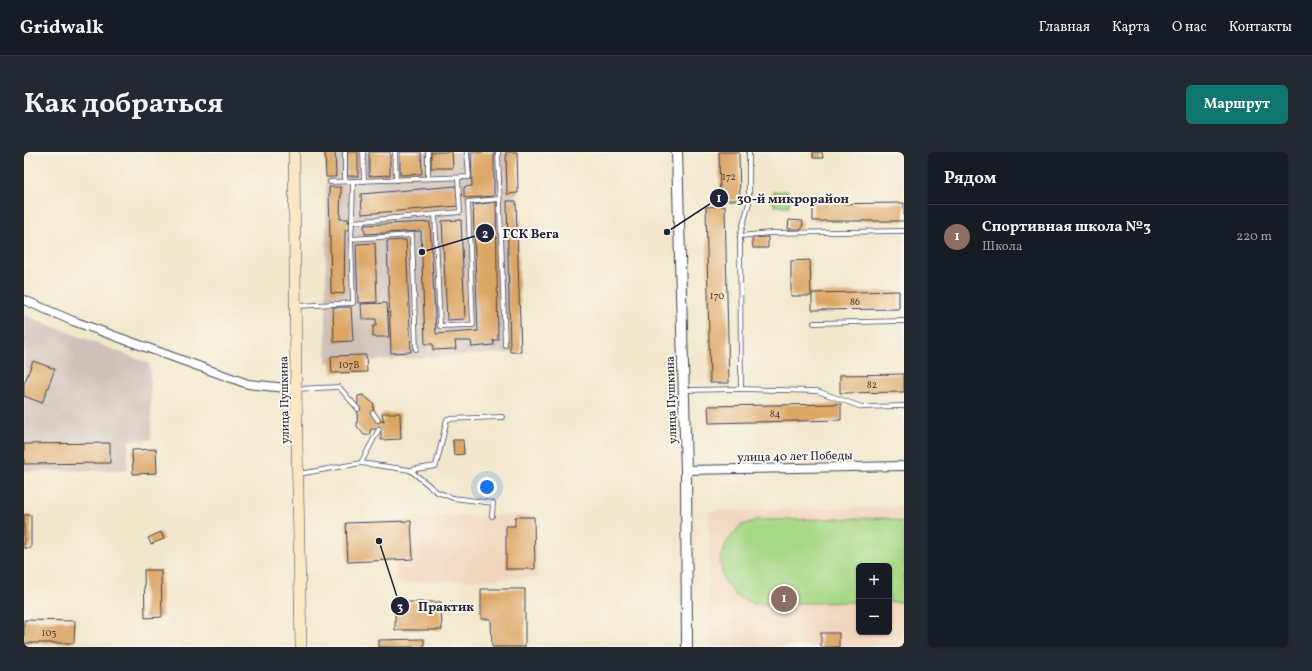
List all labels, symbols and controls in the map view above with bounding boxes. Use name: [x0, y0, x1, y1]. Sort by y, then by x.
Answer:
text: Gridwalk: [20, 15, 104, 41]
text: Главная: [1039, 18, 1090, 37]
text: Карта: [1112, 18, 1150, 37]
text: О нас: [1172, 18, 1207, 37]
text: Контакты: [1229, 18, 1292, 37]
text: Как добраться: [24, 85, 223, 124]
button: Маршрут: [1186, 85, 1288, 124]
text: Рядом: [944, 167, 997, 190]
house number: 172: [722, 170, 736, 184]
callout: 30-й микрорайон: [709, 186, 857, 211]
text: 1: [717, 191, 722, 207]
text: 30-й микрорайон: [737, 191, 850, 209]
text: Спортивная школа №3: [982, 217, 1151, 238]
callout: ГСК Вега: [475, 221, 567, 246]
text: ГСК Вега: [503, 226, 559, 244]
text: 2: [482, 227, 488, 243]
text: 1: [954, 228, 960, 246]
text: 220 m: [1236, 228, 1272, 246]
text: Школа: [982, 238, 1022, 256]
house number: 170: [710, 289, 724, 303]
house number: 86: [850, 295, 860, 309]
street label: улица Пушкина: [276, 356, 294, 444]
street label: улица Пушкина: [662, 356, 682, 444]
house number: 107В: [339, 358, 359, 372]
house number: 82: [867, 378, 877, 392]
house number: 84: [770, 407, 780, 421]
street label: улица 40 лет Победы: [737, 448, 853, 466]
your location: [477, 477, 497, 497]
map controls: [856, 563, 892, 635]
button: +: [856, 563, 892, 599]
pin: 1: [771, 584, 797, 614]
callout: Практик: [390, 594, 482, 619]
text: Практик: [418, 599, 474, 617]
button: −: [856, 599, 892, 635]
text: 3: [397, 600, 403, 616]
house number: 103: [42, 626, 56, 640]

